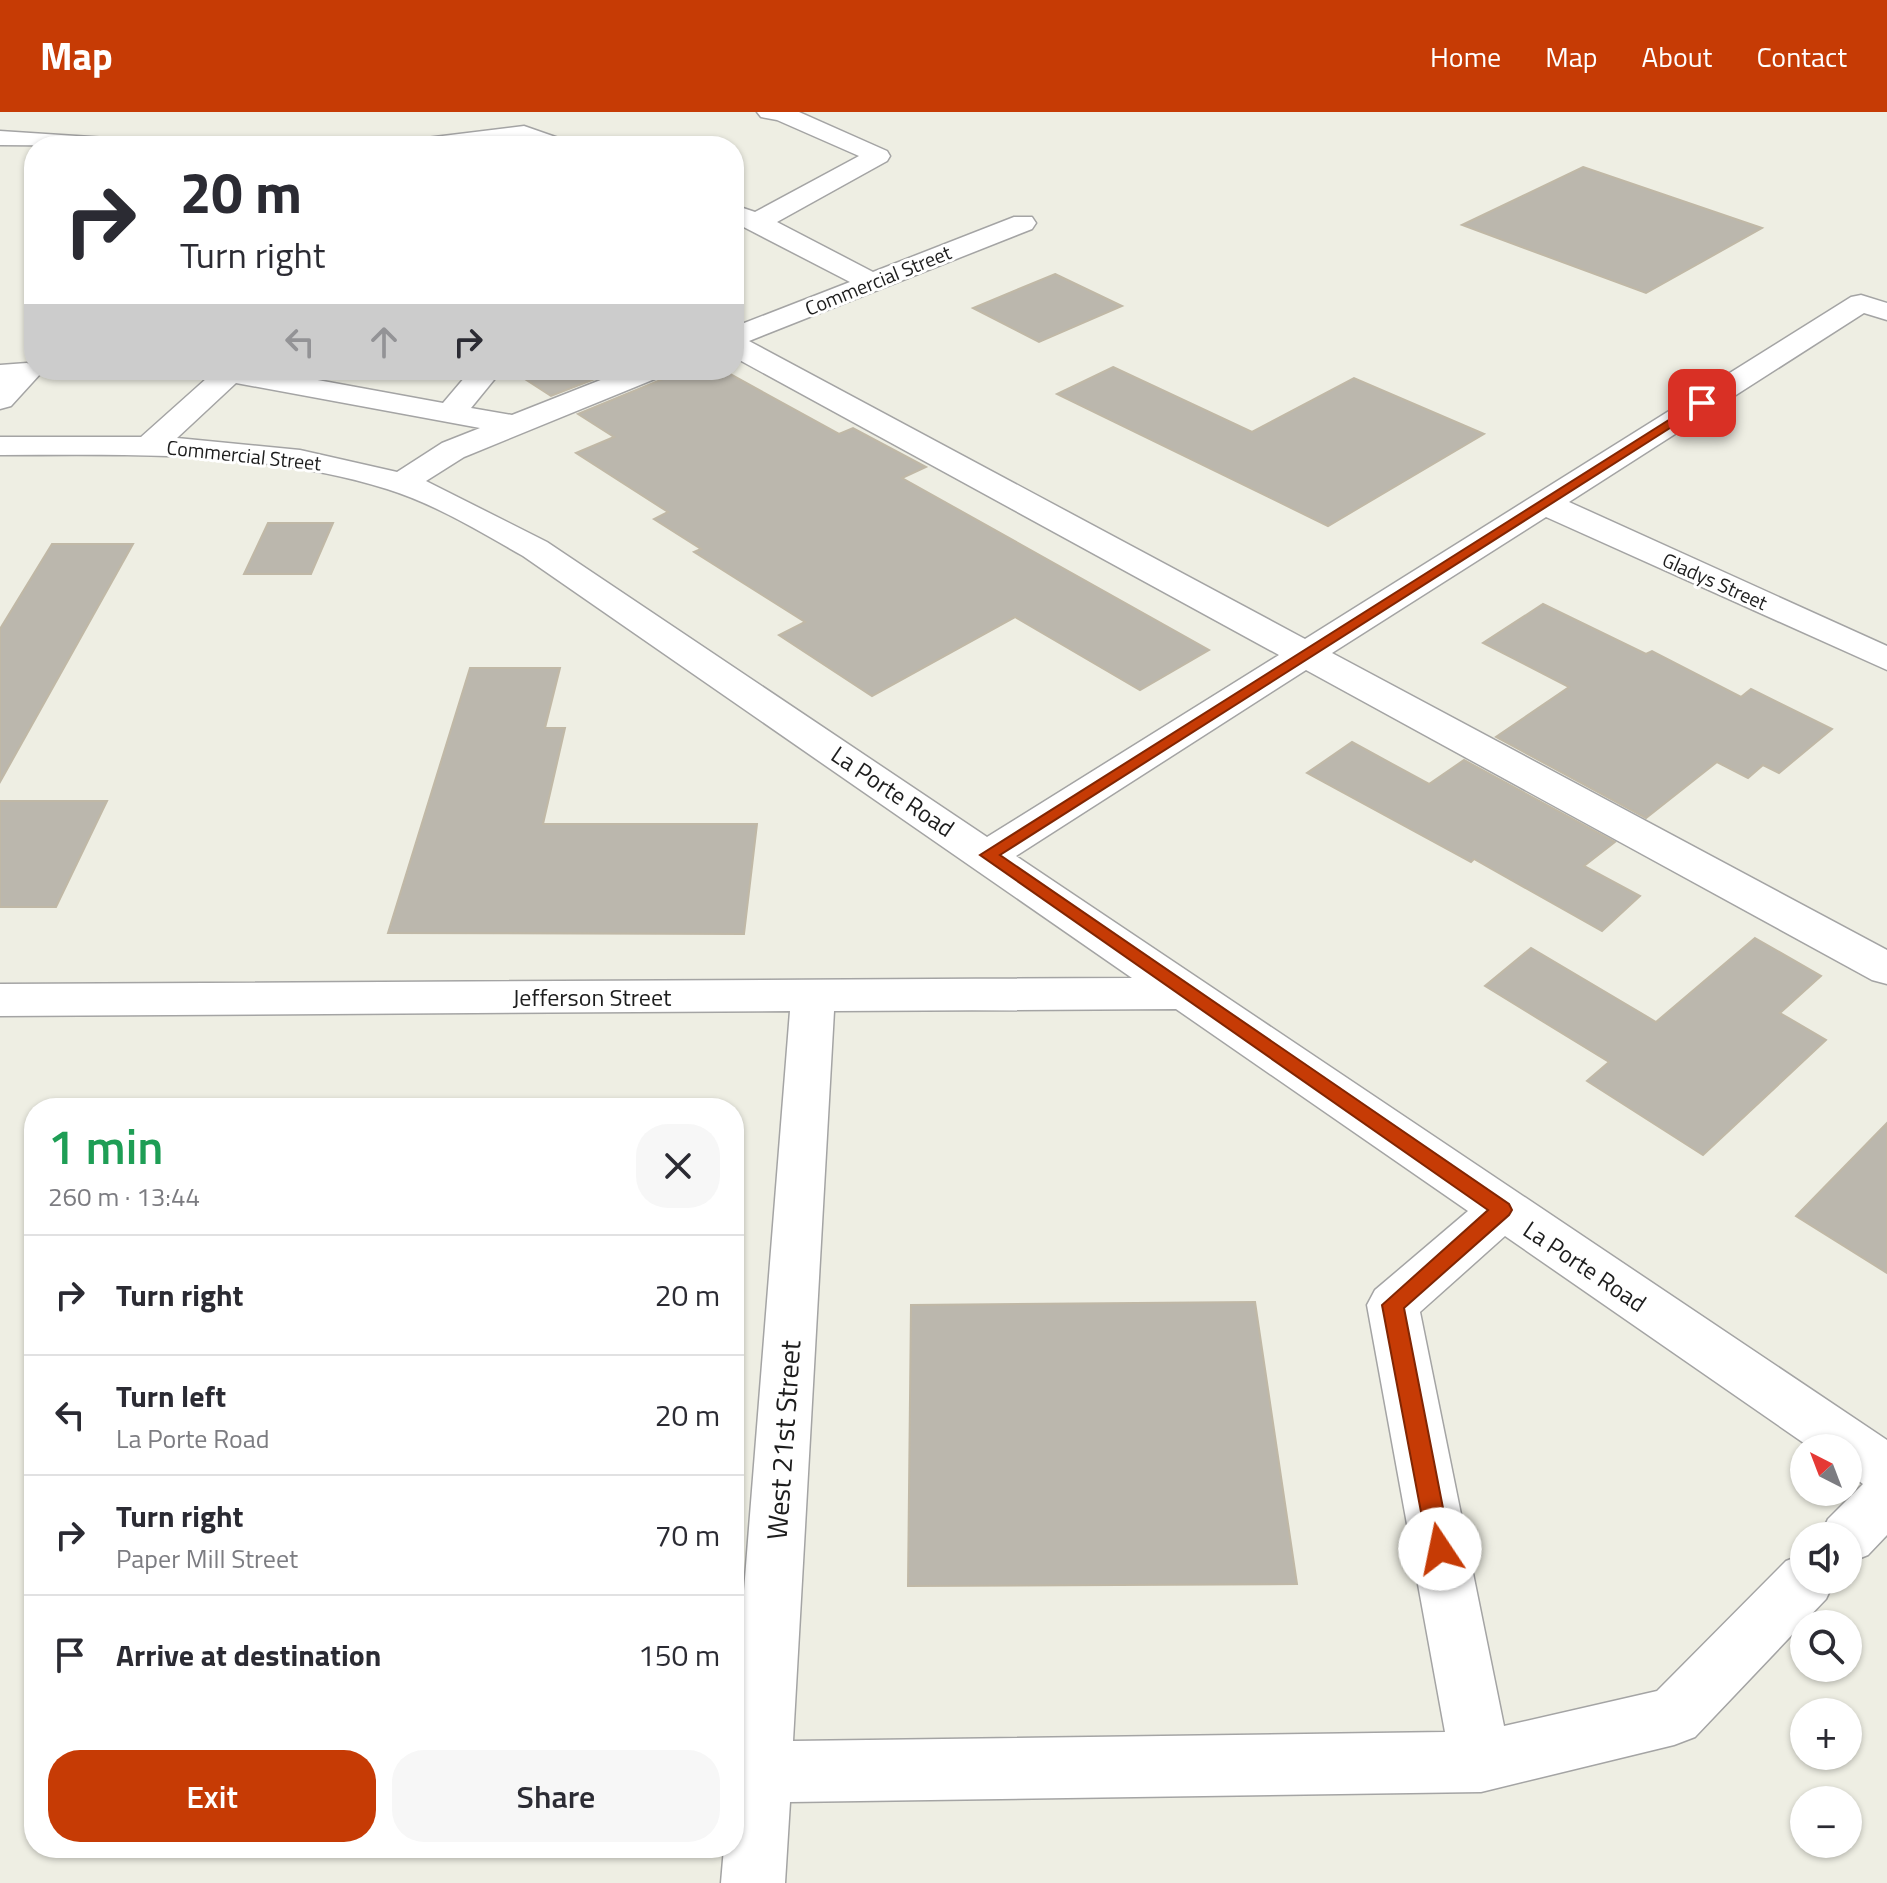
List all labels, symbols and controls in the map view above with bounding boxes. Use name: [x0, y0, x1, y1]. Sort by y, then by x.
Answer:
text: Map: [40, 27, 113, 85]
text: Home: [1430, 35, 1501, 78]
text: Map: [1545, 35, 1598, 78]
text: About: [1642, 35, 1712, 78]
text: Contact: [1756, 35, 1847, 78]
text: 20 m: [180, 150, 302, 235]
icon: right: [48, 168, 152, 272]
text: Turn right: [180, 227, 325, 282]
street label: Commercial Street: [800, 237, 956, 323]
icon: left: [278, 320, 322, 364]
icon: ahead: [362, 320, 406, 364]
icon: right: [446, 320, 490, 364]
pin: [1668, 369, 1736, 437]
icon: arrive: [1680, 381, 1724, 425]
street label: Commercial Street: [165, 431, 323, 479]
street label: Gladys Street: [1657, 544, 1773, 618]
street label: La Porte Road: [824, 736, 962, 846]
street label: Jefferson Street: [513, 979, 672, 1015]
text: 1 min: [48, 1110, 163, 1183]
button: close: [636, 1124, 720, 1208]
text: 260 m · 13:44: [48, 1177, 200, 1216]
street label: La Porte Road: [1516, 1211, 1654, 1321]
text: Turn right: [116, 1272, 244, 1318]
text: 20 m: [655, 1272, 720, 1318]
icon: right: [48, 1273, 92, 1317]
street label: West 21st Street: [755, 1339, 811, 1541]
text: Turn left: [116, 1373, 226, 1419]
text: 20 m: [655, 1392, 720, 1438]
icon: left: [48, 1393, 92, 1437]
text: La Porte Road: [116, 1419, 270, 1458]
north arrow: [1790, 1434, 1862, 1506]
map controls: [1790, 1434, 1862, 1858]
text: Turn right: [116, 1493, 244, 1539]
position arrow: [1398, 1507, 1482, 1591]
text: 70 m: [655, 1512, 720, 1558]
icon: right: [48, 1513, 92, 1557]
button: sound: [1790, 1522, 1862, 1594]
text: Paper Mill Street: [116, 1539, 298, 1578]
button: search: [1790, 1610, 1862, 1682]
text: Arrive at destination: [116, 1632, 381, 1678]
text: 150 m: [638, 1632, 720, 1678]
icon: arrive: [48, 1633, 92, 1677]
button: +: [1790, 1698, 1862, 1770]
button: Exit: [48, 1750, 376, 1842]
button: Share: [392, 1750, 720, 1842]
button: −: [1790, 1786, 1862, 1858]

